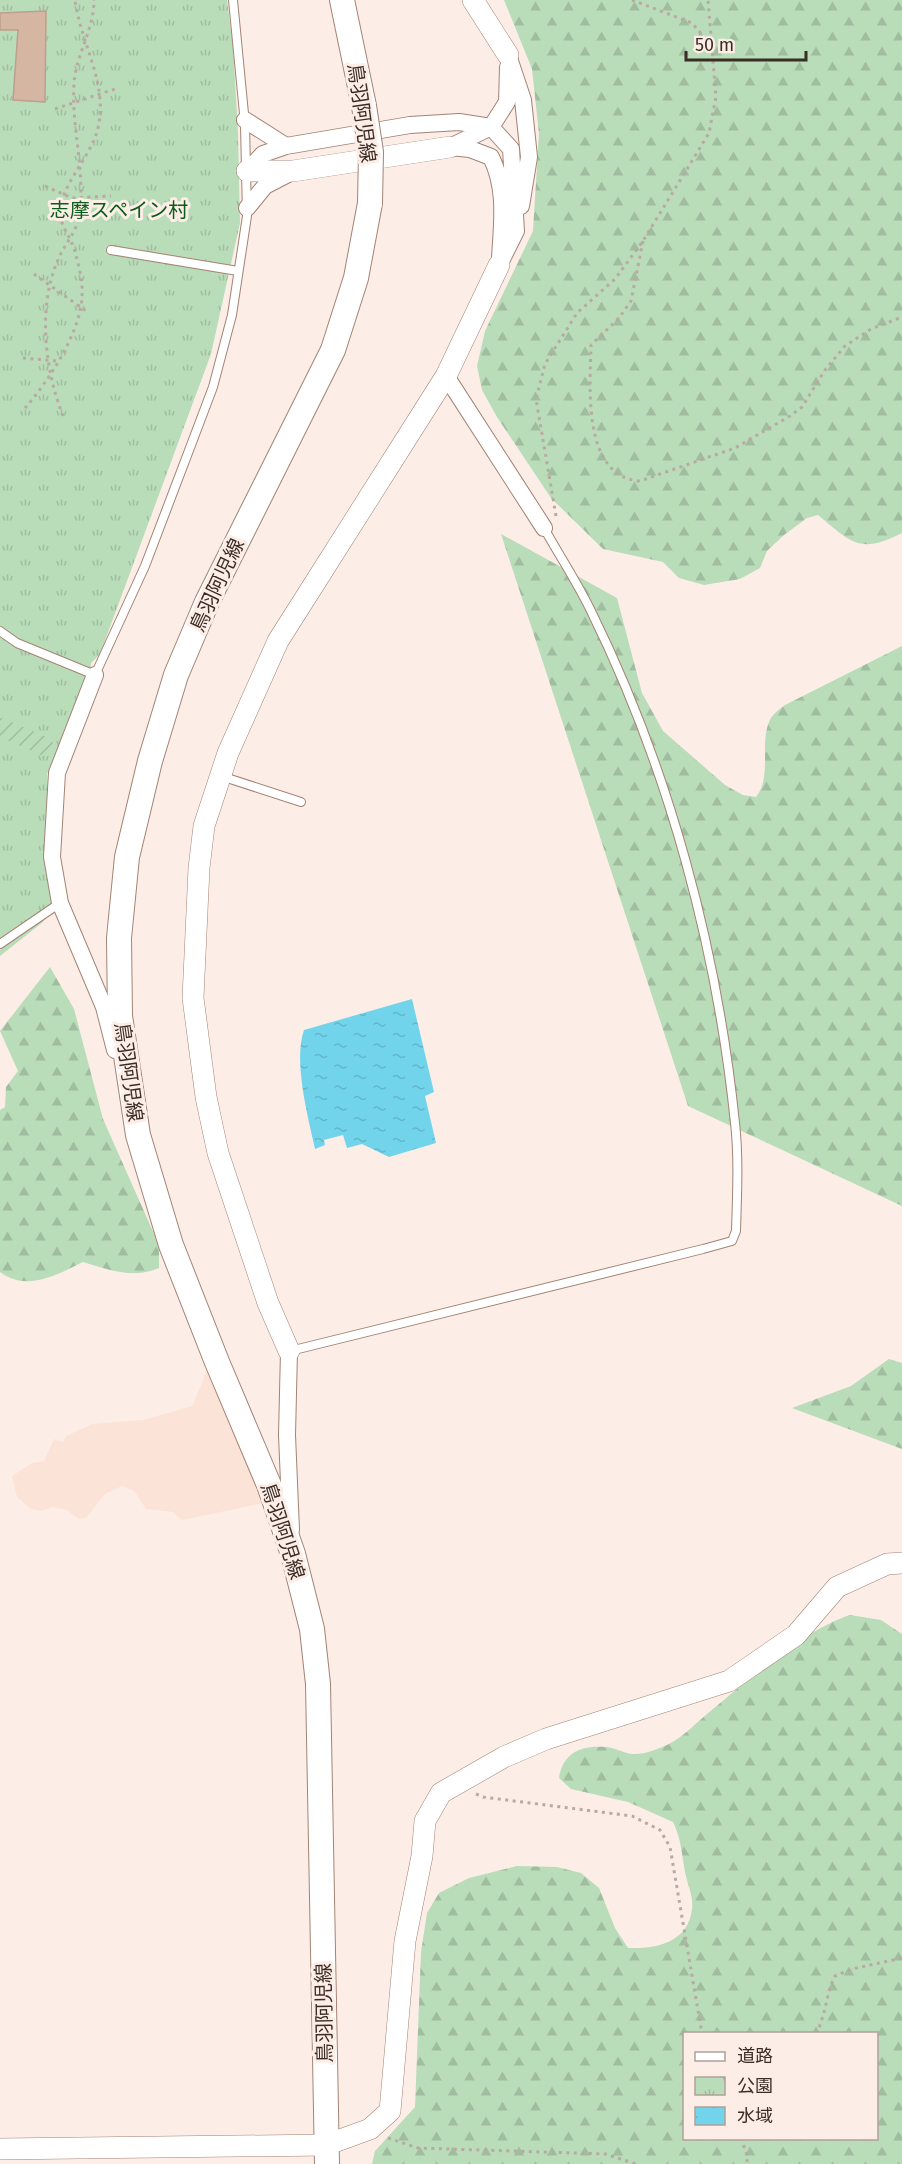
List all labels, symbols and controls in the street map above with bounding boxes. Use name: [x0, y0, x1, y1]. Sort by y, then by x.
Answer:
scale bar: [686, 24, 806, 62]
text: 50 m: [695, 34, 734, 56]
street label: 鳥羽阿児線: [343, 62, 381, 164]
park label: 志摩スペイン村: [50, 198, 188, 222]
street label: 鳥羽阿児線: [185, 535, 249, 635]
street label: 鳥羽阿児線: [110, 1021, 148, 1123]
street label: 鳥羽阿児線: [256, 1480, 310, 1582]
street label: 鳥羽阿児線: [311, 1963, 337, 2063]
legend: [683, 2032, 878, 2140]
text: 道路: [737, 2045, 773, 2067]
text: 公園: [737, 2075, 773, 2097]
text: 水域: [737, 2105, 773, 2127]

